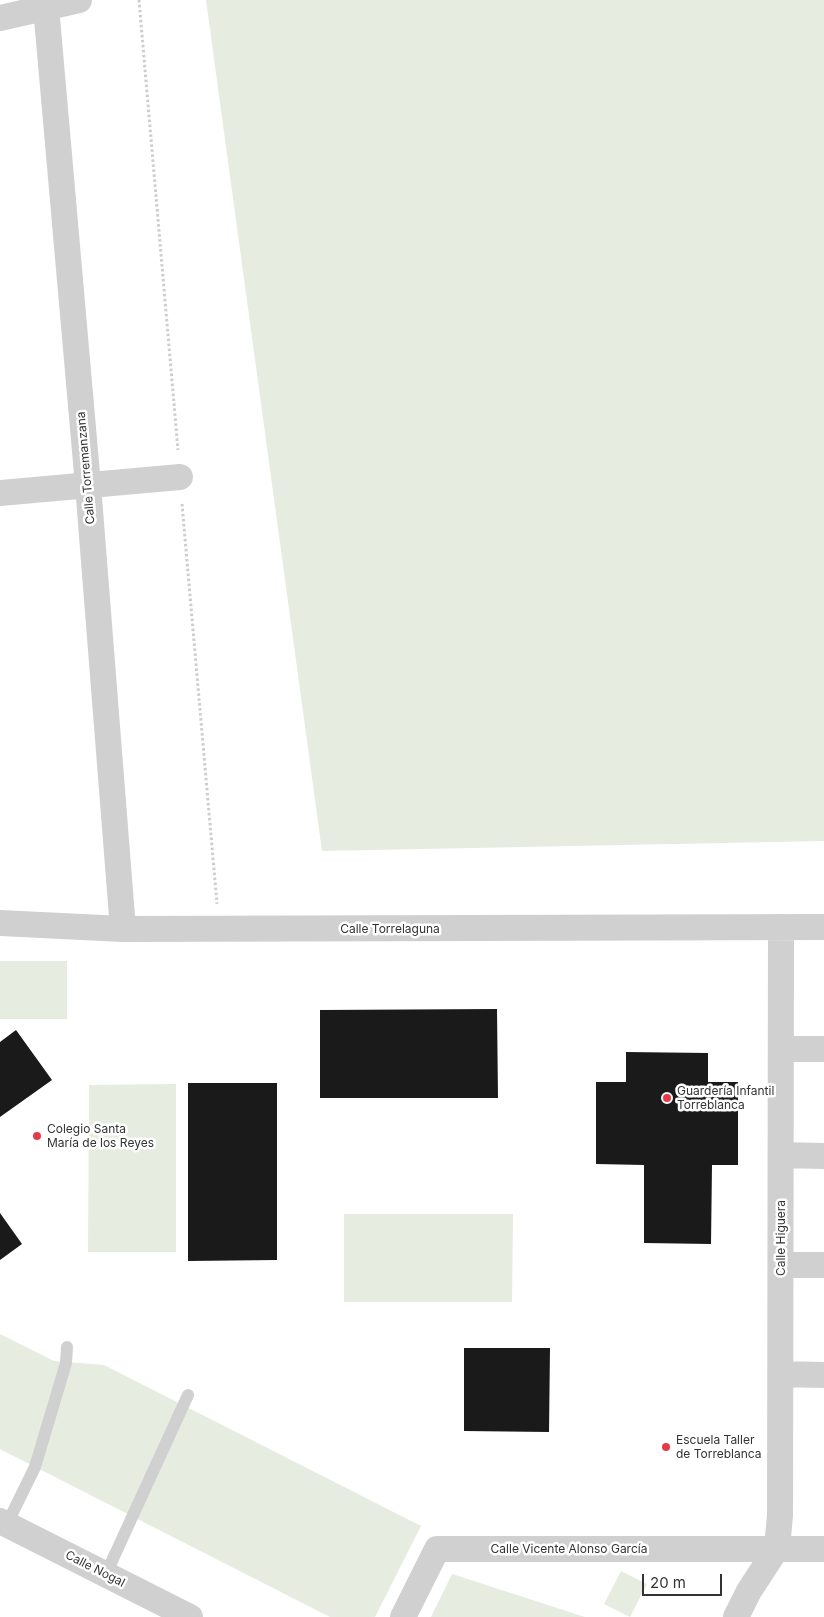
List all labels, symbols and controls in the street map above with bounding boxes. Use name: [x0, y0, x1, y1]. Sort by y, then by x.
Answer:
street label: Calle Torremanzana: [74, 411, 98, 525]
street label: Calle Torrelaguna: [340, 922, 440, 936]
place label: Guardería Infantil Torreblanca: [677, 1084, 774, 1112]
marker: Guardería Infantil Torreblanca: [661, 1092, 673, 1104]
place label: Colegio Santa María de los Reyes: [47, 1122, 154, 1150]
marker: Colegio Santa María de los Reyes: [31, 1130, 43, 1142]
street label: Calle Higuera: [774, 1200, 788, 1276]
place label: Escuela Taller de Torreblanca: [676, 1433, 762, 1461]
marker: Escuela Taller de Torreblanca: [660, 1441, 672, 1453]
street label: Calle Vicente Alonso García: [491, 1542, 647, 1556]
street label: Calle Nogal: [63, 1548, 127, 1590]
scale bar: [644, 1564, 724, 1596]
text: 20 m: [650, 1573, 686, 1592]

